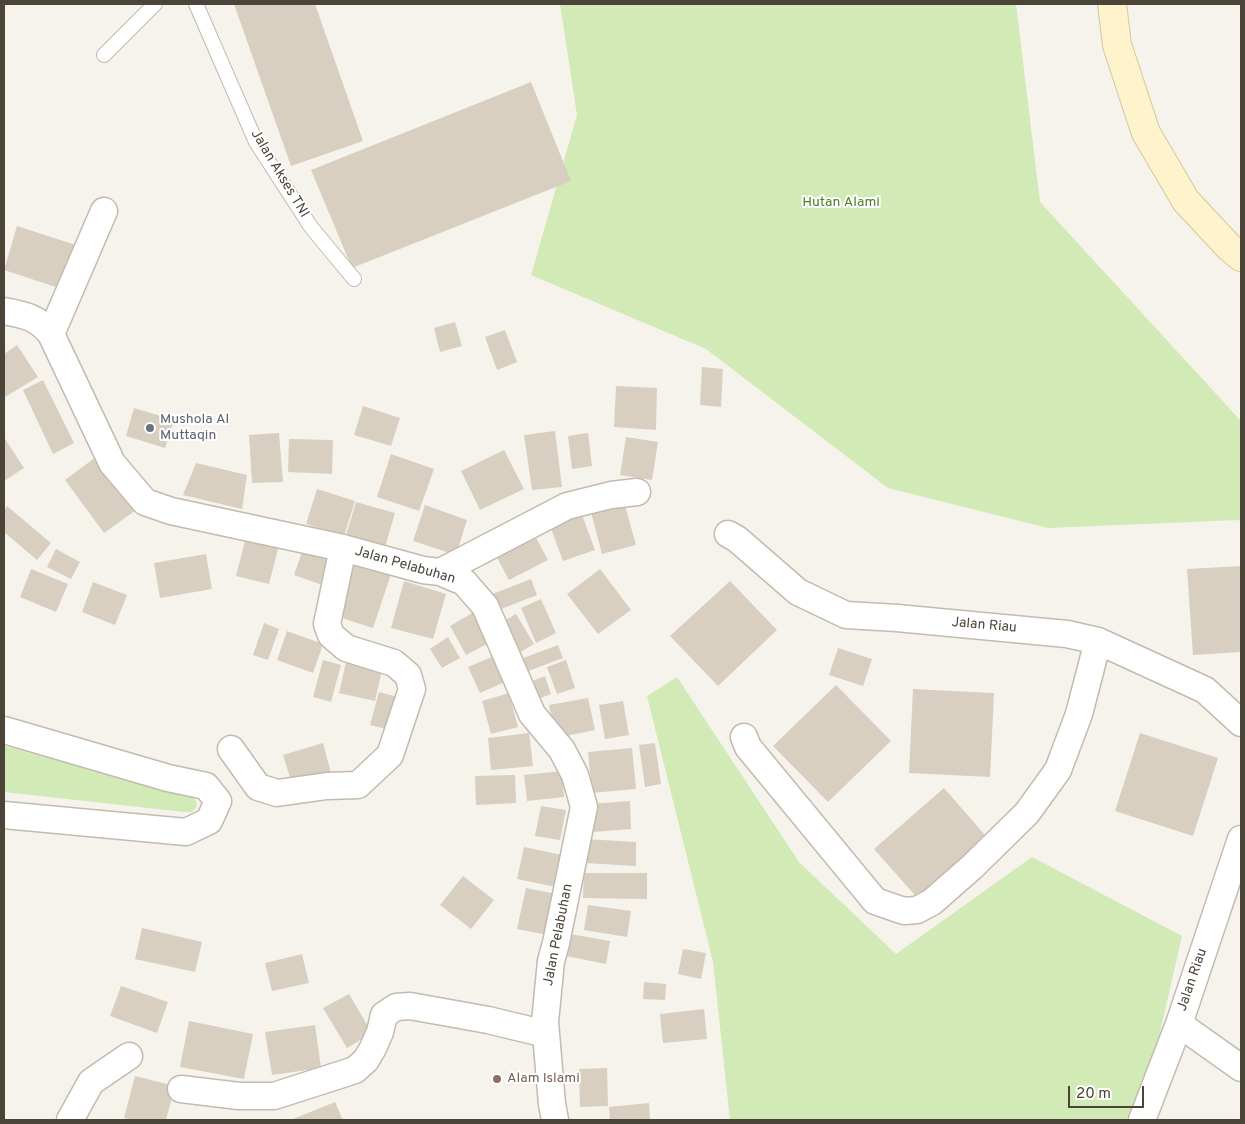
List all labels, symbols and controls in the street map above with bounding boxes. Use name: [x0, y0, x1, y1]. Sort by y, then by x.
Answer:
street label: Jalan Akses TNI: [246, 127, 312, 221]
park label: Hutan Alami: [802, 195, 880, 211]
place label: Mushola Al Muttaqin: [160, 412, 229, 444]
marker: Mushola Al Muttaqin: [144, 422, 156, 434]
street label: Jalan Pelabuhan: [353, 544, 457, 588]
street label: Jalan Riau: [951, 615, 1017, 637]
street label: Jalan Pelabuhan: [541, 882, 577, 988]
street label: Jalan Riau: [1174, 946, 1212, 1014]
place label: Alam Islami: [507, 1071, 580, 1087]
marker: Alam Islami: [491, 1073, 503, 1085]
scale bar: [1070, 1076, 1146, 1108]
text: 20 m: [1076, 1085, 1111, 1104]

